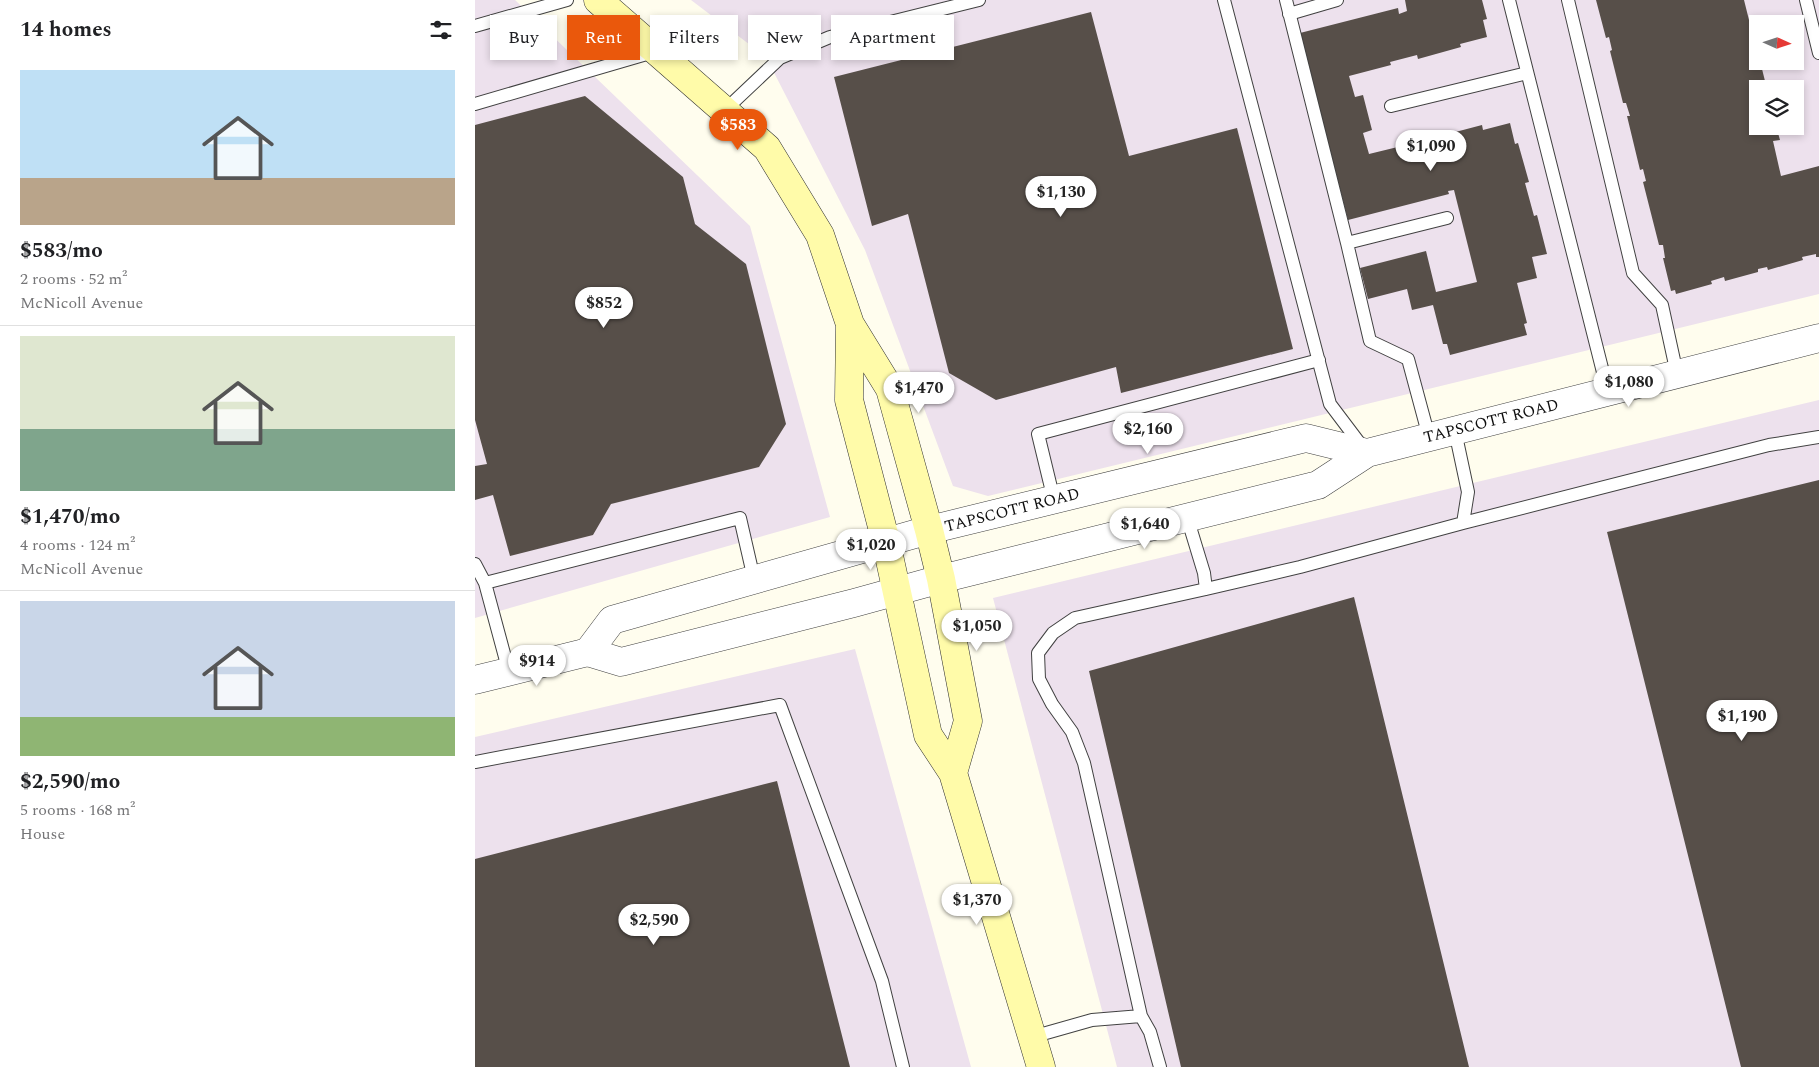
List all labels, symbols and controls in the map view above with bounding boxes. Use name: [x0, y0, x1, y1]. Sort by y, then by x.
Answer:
text: 14 homes: [20, 14, 112, 46]
chip: Buy: [490, 15, 557, 60]
chip: Rent: [567, 15, 640, 60]
chip: Filters: [650, 15, 738, 60]
chip: New: [748, 15, 821, 60]
chip: Apartment: [831, 15, 954, 60]
north arrow: [1749, 15, 1804, 70]
map controls: [1749, 15, 1804, 135]
icon: filters: [427, 16, 455, 44]
button: layers: [1749, 80, 1804, 135]
icon: home: [193, 103, 283, 193]
pin: $583: [708, 108, 768, 151]
text: $583: [720, 113, 756, 137]
pin: $1,090: [1390, 130, 1472, 172]
text: $1,090: [1406, 134, 1456, 158]
pin: $1,130: [1020, 176, 1102, 218]
text: $1,130: [1036, 180, 1086, 204]
text: $583/mo: [20, 235, 103, 267]
text: 2 rooms · 52 m²: [20, 267, 127, 291]
pin: $852: [574, 286, 634, 329]
text: McNicoll Avenue: [20, 291, 143, 315]
text: $852: [586, 291, 622, 315]
pin: $1,080: [1588, 366, 1670, 408]
icon: home: [193, 368, 283, 458]
text: $1,080: [1604, 370, 1654, 394]
pin: $1,470: [878, 372, 960, 414]
text: $1,470: [894, 376, 944, 400]
street label: TAPSCOTT ROAD: [1421, 393, 1561, 449]
pin: $2,160: [1107, 412, 1189, 455]
text: $2,160: [1123, 417, 1173, 441]
street label: TAPSCOTT ROAD: [942, 482, 1082, 538]
text: $1,470/mo: [20, 501, 120, 533]
pin: $1,640: [1104, 508, 1186, 550]
text: $1,640: [1120, 512, 1170, 536]
pin: $1,020: [830, 528, 912, 571]
text: 4 rooms · 124 m²: [20, 533, 135, 557]
text: $1,020: [846, 533, 896, 557]
text: McNicoll Avenue: [20, 557, 143, 581]
pin: $1,050: [936, 610, 1018, 652]
text: $1,050: [952, 614, 1002, 638]
icon: home: [193, 633, 283, 723]
pin: $914: [507, 644, 567, 687]
text: $914: [519, 649, 555, 673]
pin: $1,190: [1701, 700, 1783, 742]
text: $1,190: [1717, 704, 1767, 728]
text: $2,590/mo: [20, 766, 120, 798]
text: 5 rooms · 168 m²: [20, 798, 135, 822]
text: House: [20, 822, 65, 846]
pin: $1,370: [936, 884, 1018, 926]
text: $1,370: [952, 888, 1002, 912]
pin: $2,590: [613, 904, 695, 946]
text: $2,590: [629, 908, 679, 932]

